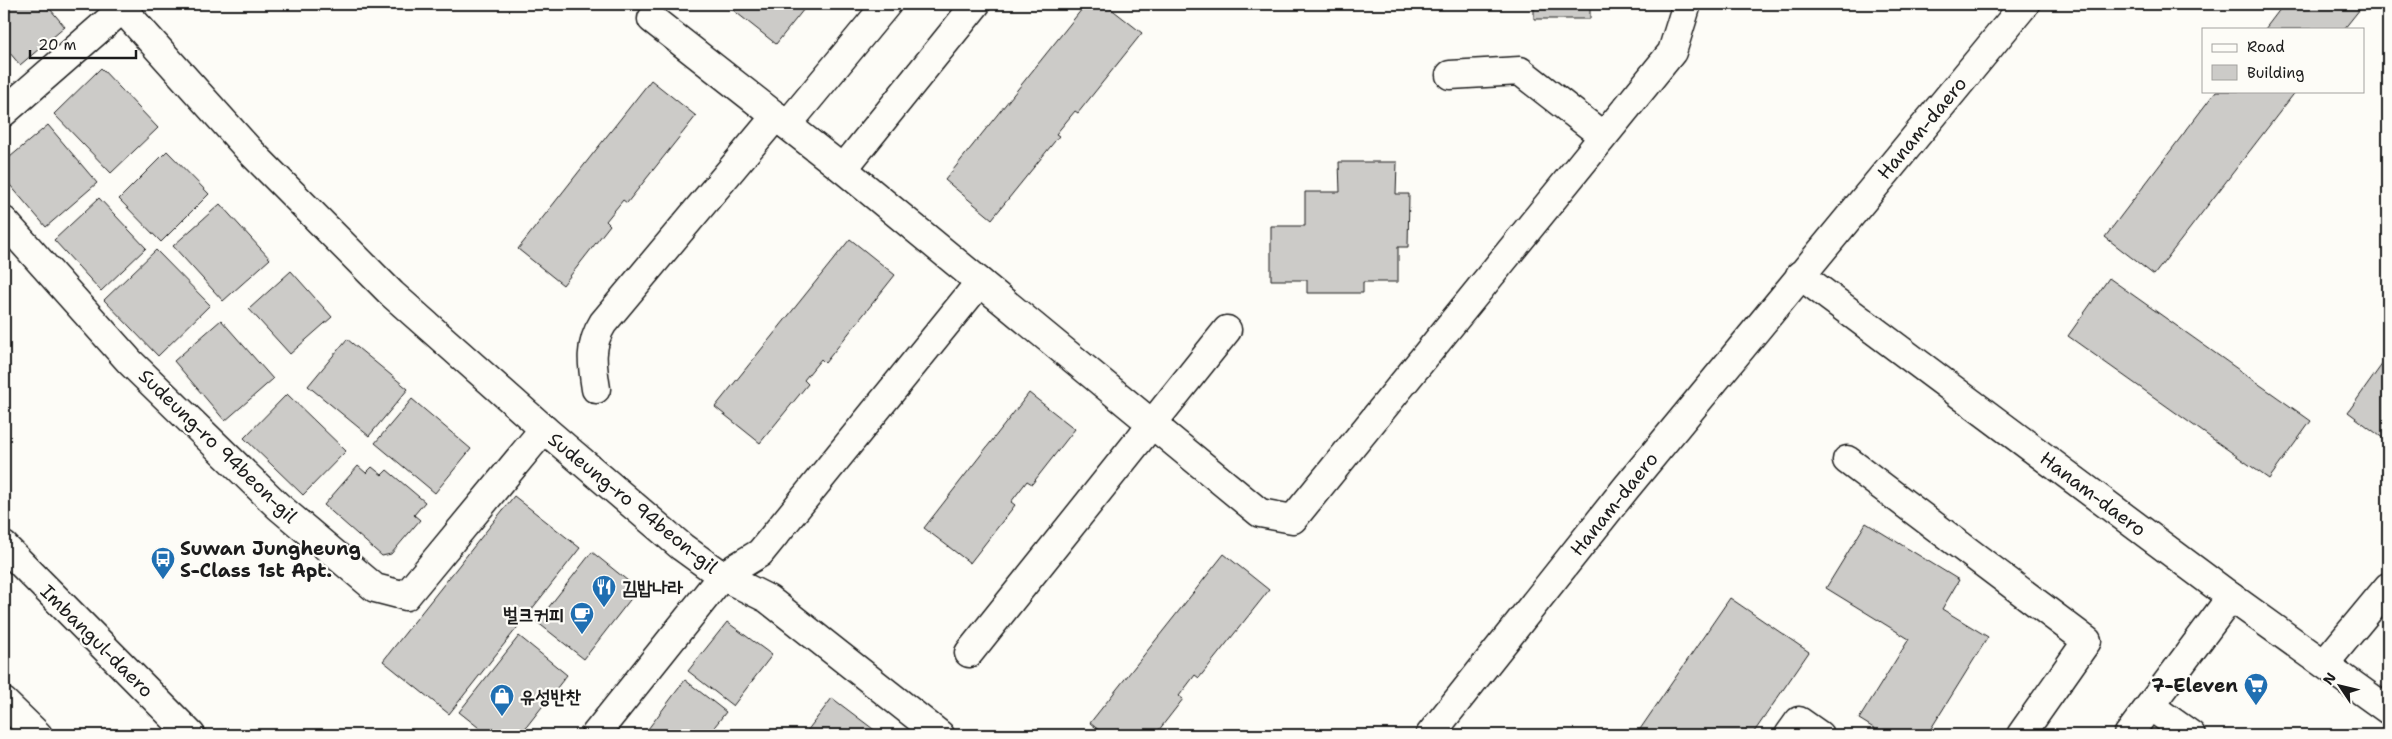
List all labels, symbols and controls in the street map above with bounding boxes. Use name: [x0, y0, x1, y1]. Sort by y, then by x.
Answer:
scale bar: [30, 28, 136, 60]
legend: [2202, 28, 2364, 92]
text: 20 m: [38, 35, 77, 55]
text: Road: [2247, 37, 2285, 57]
text: Building: [2247, 63, 2304, 83]
street label: Hanam-daero: [1872, 71, 1972, 185]
street label: Sudeung-ro 94beon-gil: [133, 364, 303, 529]
street label: Sudeung-ro 94beon-gil: [543, 427, 723, 579]
street label: Hanam-daero: [2035, 446, 2151, 542]
street label: Hanam-daero: [1564, 447, 1664, 561]
place label: Suwan Jungheung S-Class 1st Apt.: [180, 536, 361, 583]
bus stop icon: Suwan Jungheung S-Class 1st Apt.: [150, 546, 176, 580]
restaurant icon: 김밥나라: [591, 574, 617, 608]
place label: 김밥나라: [622, 575, 684, 600]
street label: Imbangul-daero: [35, 579, 159, 703]
cafe icon: 벌크커피: [569, 601, 595, 635]
place label: 벌크커피: [503, 602, 564, 627]
north arrow: [2314, 662, 2364, 712]
text: N: [2319, 669, 2340, 688]
supermarket icon: 7-Eleven: [2243, 672, 2269, 706]
place label: 7-Eleven: [2151, 673, 2238, 698]
shop icon: 유성반찬: [489, 683, 515, 717]
place label: 유성반찬: [520, 684, 582, 709]

